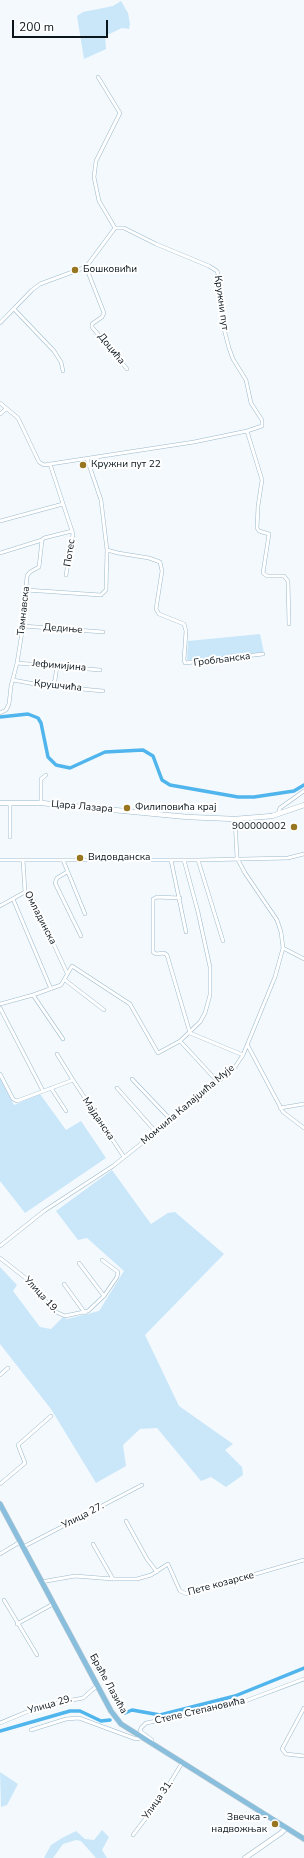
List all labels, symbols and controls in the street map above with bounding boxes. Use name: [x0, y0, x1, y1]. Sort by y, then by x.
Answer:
scale bar: [14, 12, 110, 38]
text: 200 m: [19, 19, 54, 35]
place label: Бошковићи: [83, 264, 137, 276]
marker: Бошковићи: [70, 265, 80, 275]
street label: Кружни пут: [211, 275, 231, 331]
street label: Доцића: [95, 331, 127, 367]
place label: Кружни пут 22: [91, 459, 161, 471]
marker: Кружни пут 22: [78, 460, 88, 470]
street label: Потес: [62, 538, 78, 568]
street label: Тамнавска: [15, 586, 33, 636]
street label: Дедиње: [43, 622, 83, 636]
street label: Гробљанска: [193, 651, 251, 669]
street label: Јефимијина: [31, 658, 87, 674]
street label: Крушчића: [33, 678, 83, 694]
street label: Цара Лазара: [51, 798, 113, 816]
place label: Филиповића крај: [135, 802, 216, 814]
marker: Филиповића крај: [122, 803, 132, 813]
place label: 900000002: [232, 821, 286, 833]
marker: 900000002: [289, 822, 299, 832]
place label: Видовданска: [88, 852, 150, 864]
marker: Видовданска: [75, 853, 85, 863]
street label: Омладинска: [21, 889, 59, 947]
street label: Момчила Калајџића Мује: [139, 1062, 237, 1148]
street label: Мајданска: [79, 1095, 117, 1143]
street label: Улица 19.: [21, 1274, 61, 1316]
street label: Улица 27.: [60, 1500, 106, 1532]
street label: Пете козарске: [187, 1569, 255, 1599]
street label: Браће Лазића: [87, 1652, 129, 1716]
street label: Улица 29.: [27, 1693, 73, 1717]
street label: Степе Степановића: [154, 1695, 246, 1727]
street label: Улица 31.: [140, 1778, 176, 1822]
place label: Звечка - надвожњак: [211, 1812, 267, 1836]
marker: Звечка - надвожњак: [270, 1819, 280, 1829]

